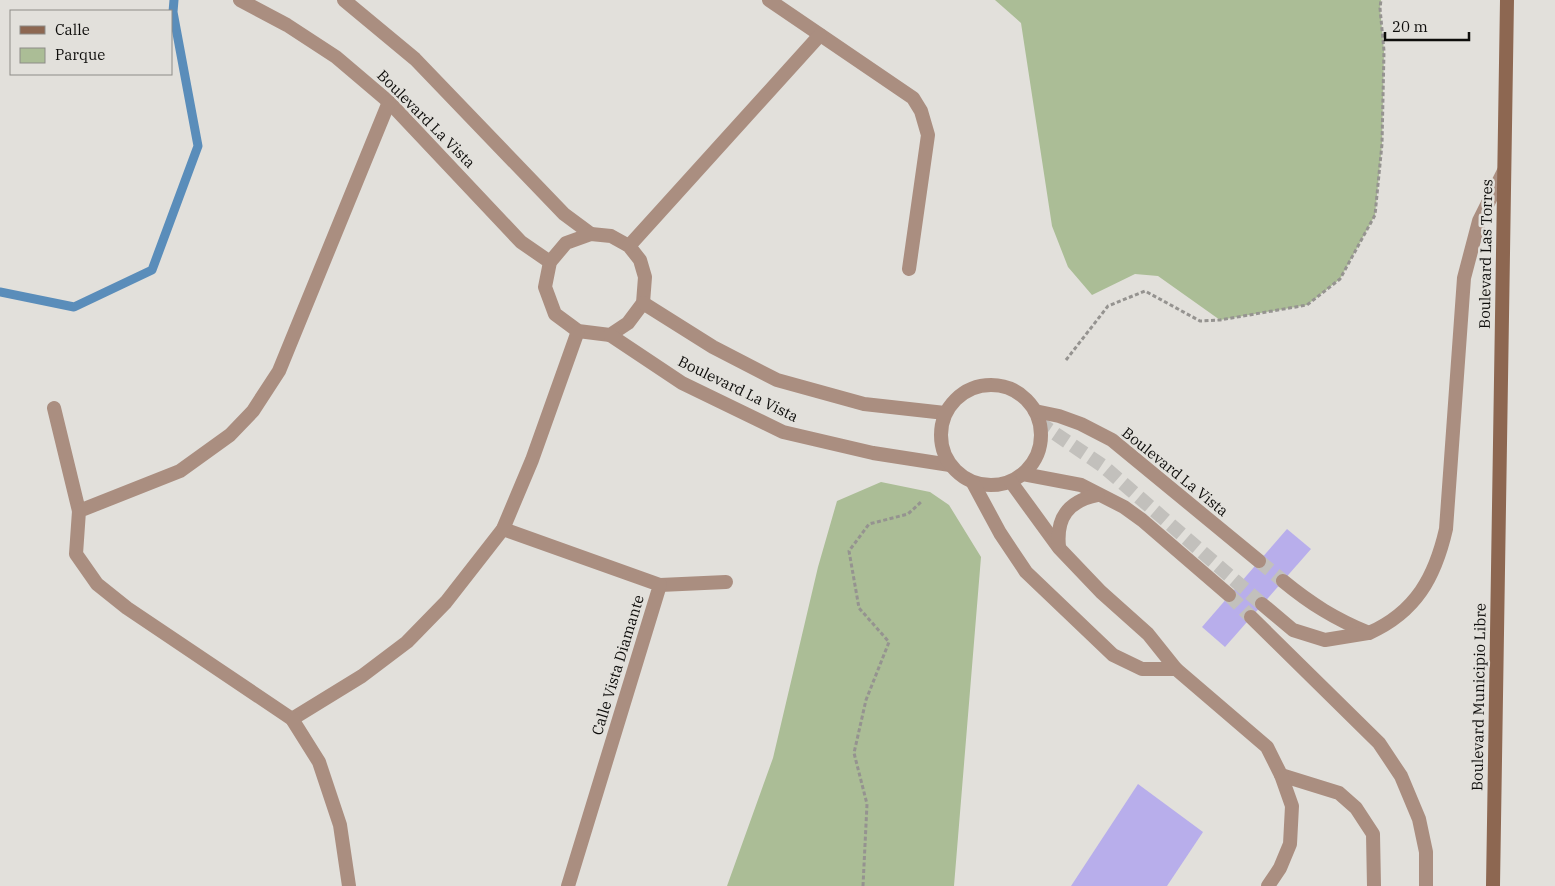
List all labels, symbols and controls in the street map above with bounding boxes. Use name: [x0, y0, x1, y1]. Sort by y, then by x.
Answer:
legend: [10, 10, 172, 75]
scale bar: [1385, 10, 1469, 42]
text: 20 m: [1392, 17, 1428, 36]
text: Calle: [55, 20, 90, 39]
text: Parque: [55, 45, 105, 64]
street label: Boulevard La Vista: [373, 66, 479, 172]
street label: Boulevard Las Torres: [1475, 179, 1496, 329]
street label: Boulevard La Vista: [675, 351, 801, 426]
street label: Boulevard La Vista: [1118, 423, 1232, 520]
street label: Calle Vista Diamante: [587, 592, 648, 737]
street label: Boulevard Municipio Libre: [1467, 603, 1490, 791]

